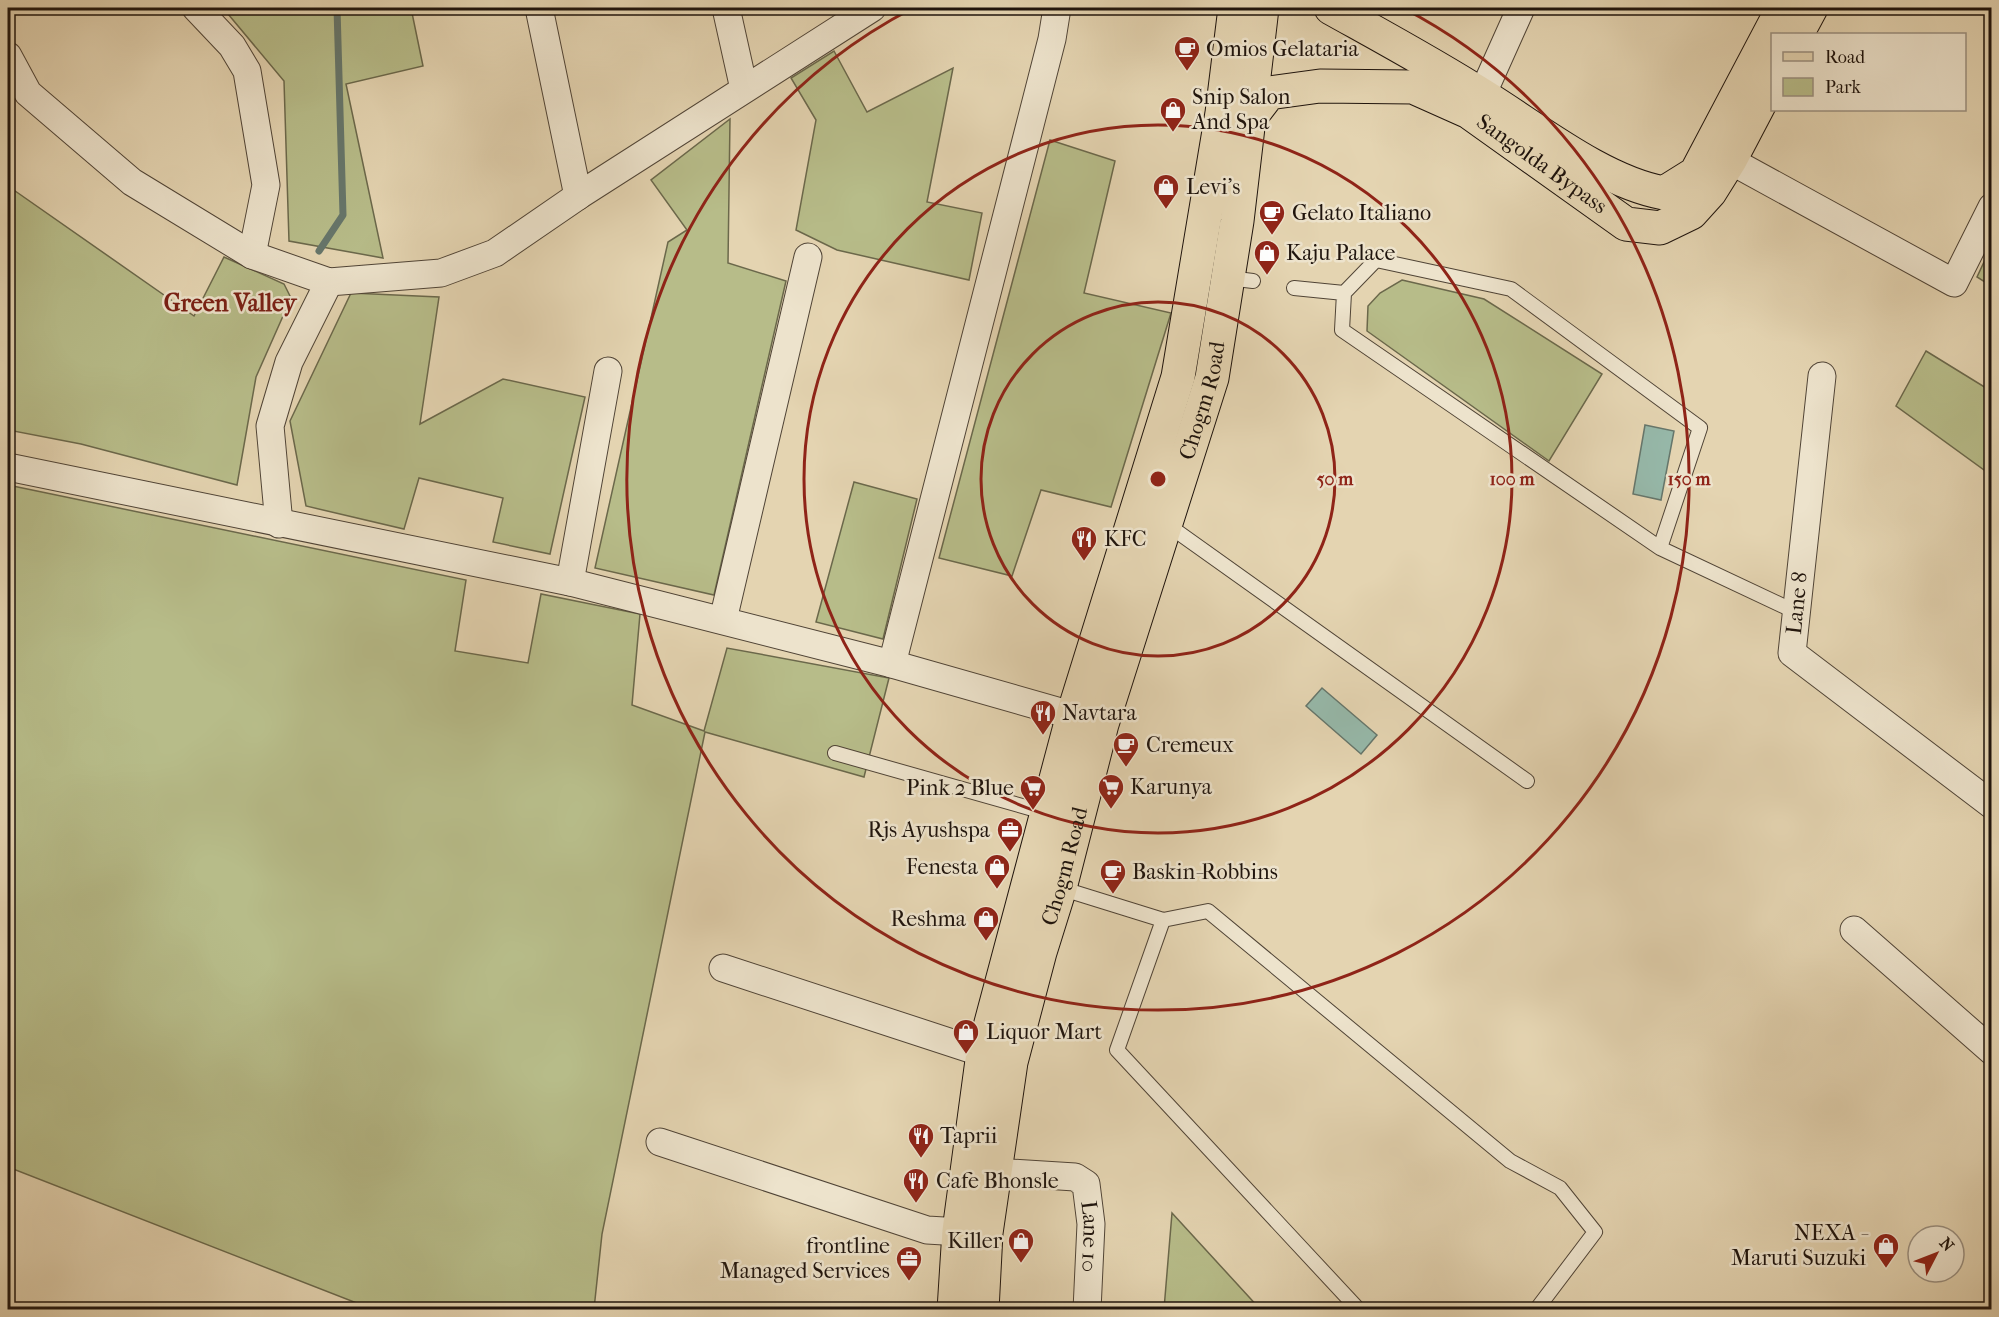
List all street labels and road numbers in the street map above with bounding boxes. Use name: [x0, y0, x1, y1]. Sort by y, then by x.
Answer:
street label: Sangolda Bypass: [1471, 109, 1612, 219]
street label: Chogm Road: [1174, 338, 1231, 463]
street label: Lane 8: [1781, 570, 1813, 636]
street label: Chogm Road: [1036, 803, 1094, 929]
street label: Lane 10: [1075, 1199, 1104, 1273]

